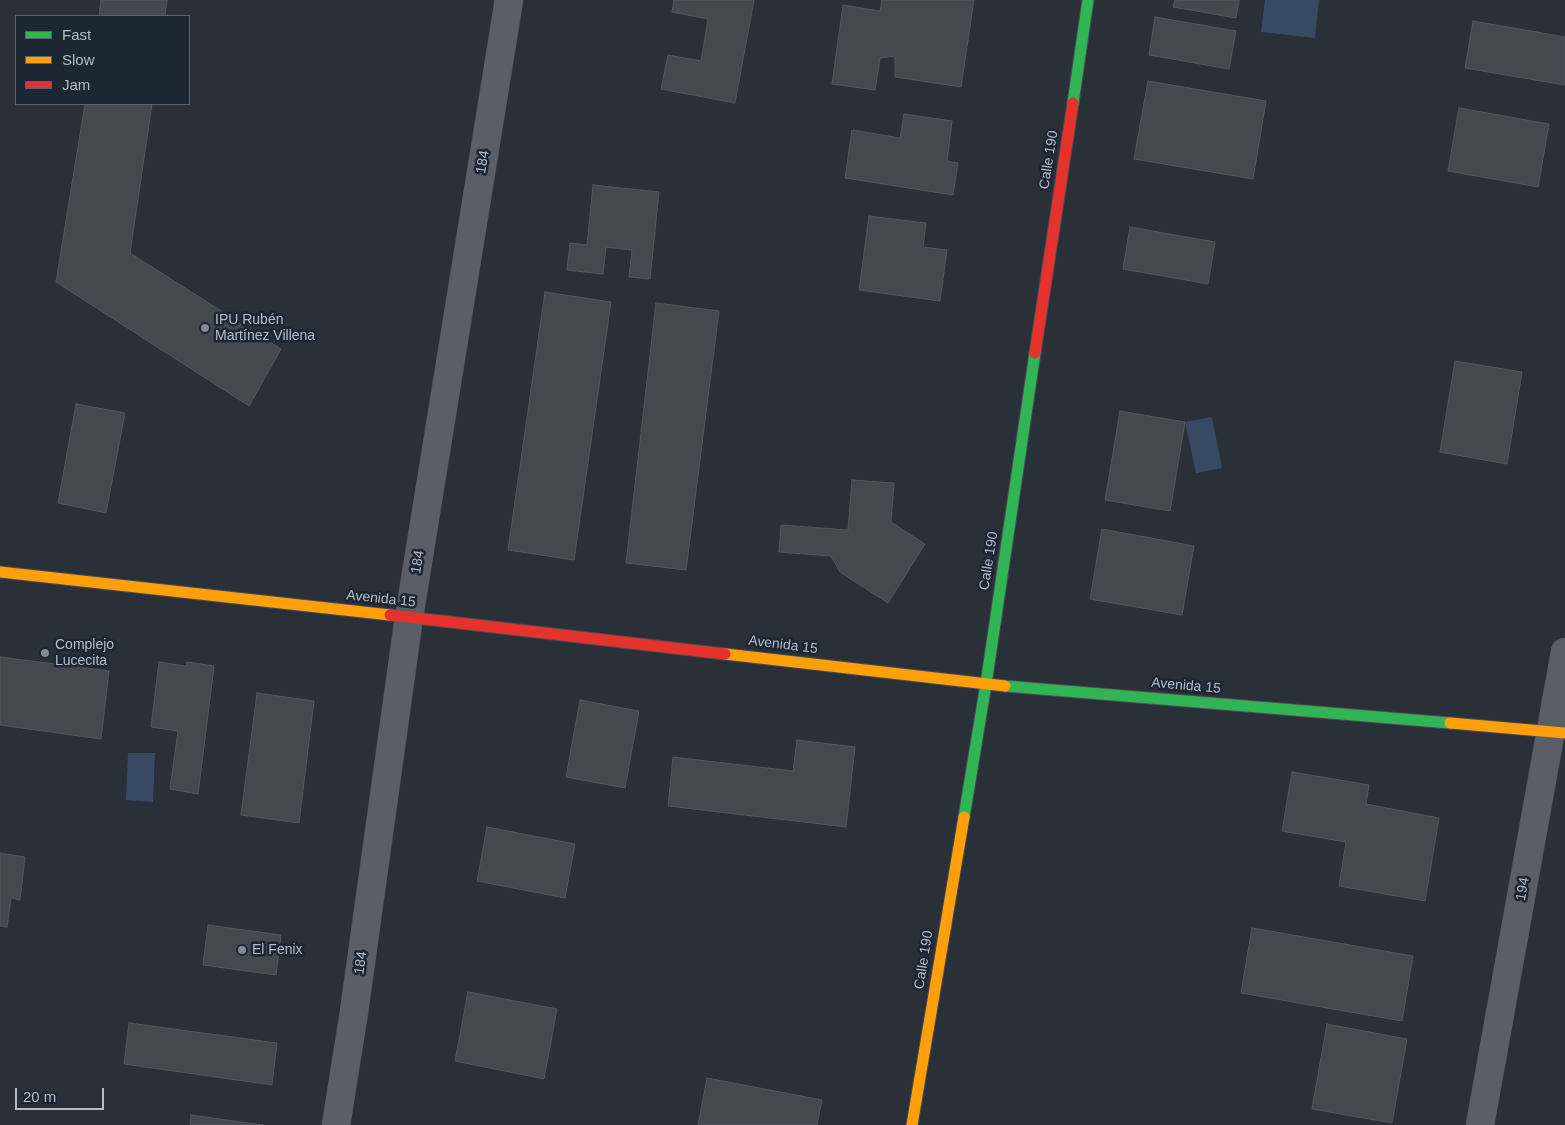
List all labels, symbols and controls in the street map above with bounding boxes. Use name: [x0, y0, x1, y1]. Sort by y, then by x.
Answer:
legend: [15, 15, 190, 105]
text: Fast: [62, 26, 91, 43]
text: Slow: [62, 51, 95, 68]
text: Jam: [62, 76, 90, 93]
street label: Calle 190: [1036, 129, 1062, 191]
street label: 184: [473, 149, 493, 175]
place label: IPU Rubén Martínez Villena: [215, 312, 315, 344]
marker: IPU Rubén Martínez Villena: [199, 322, 211, 334]
street label: Calle 190: [976, 530, 1002, 592]
street label: 184: [408, 549, 428, 575]
street label: Avenida 15: [345, 587, 417, 611]
street label: Avenida 15: [747, 632, 819, 658]
place label: Complejo Lucecita: [55, 637, 114, 670]
marker: Complejo Lucecita: [39, 647, 51, 659]
street label: Avenida 15: [1150, 675, 1222, 697]
street label: 194: [1513, 876, 1533, 902]
street label: Calle 190: [911, 929, 937, 991]
place label: El Fenix: [252, 942, 303, 958]
marker: El Fenix: [236, 944, 248, 956]
street label: 184: [351, 950, 371, 976]
scale bar: [18, 1078, 106, 1110]
text: 20 m: [23, 1088, 56, 1105]

